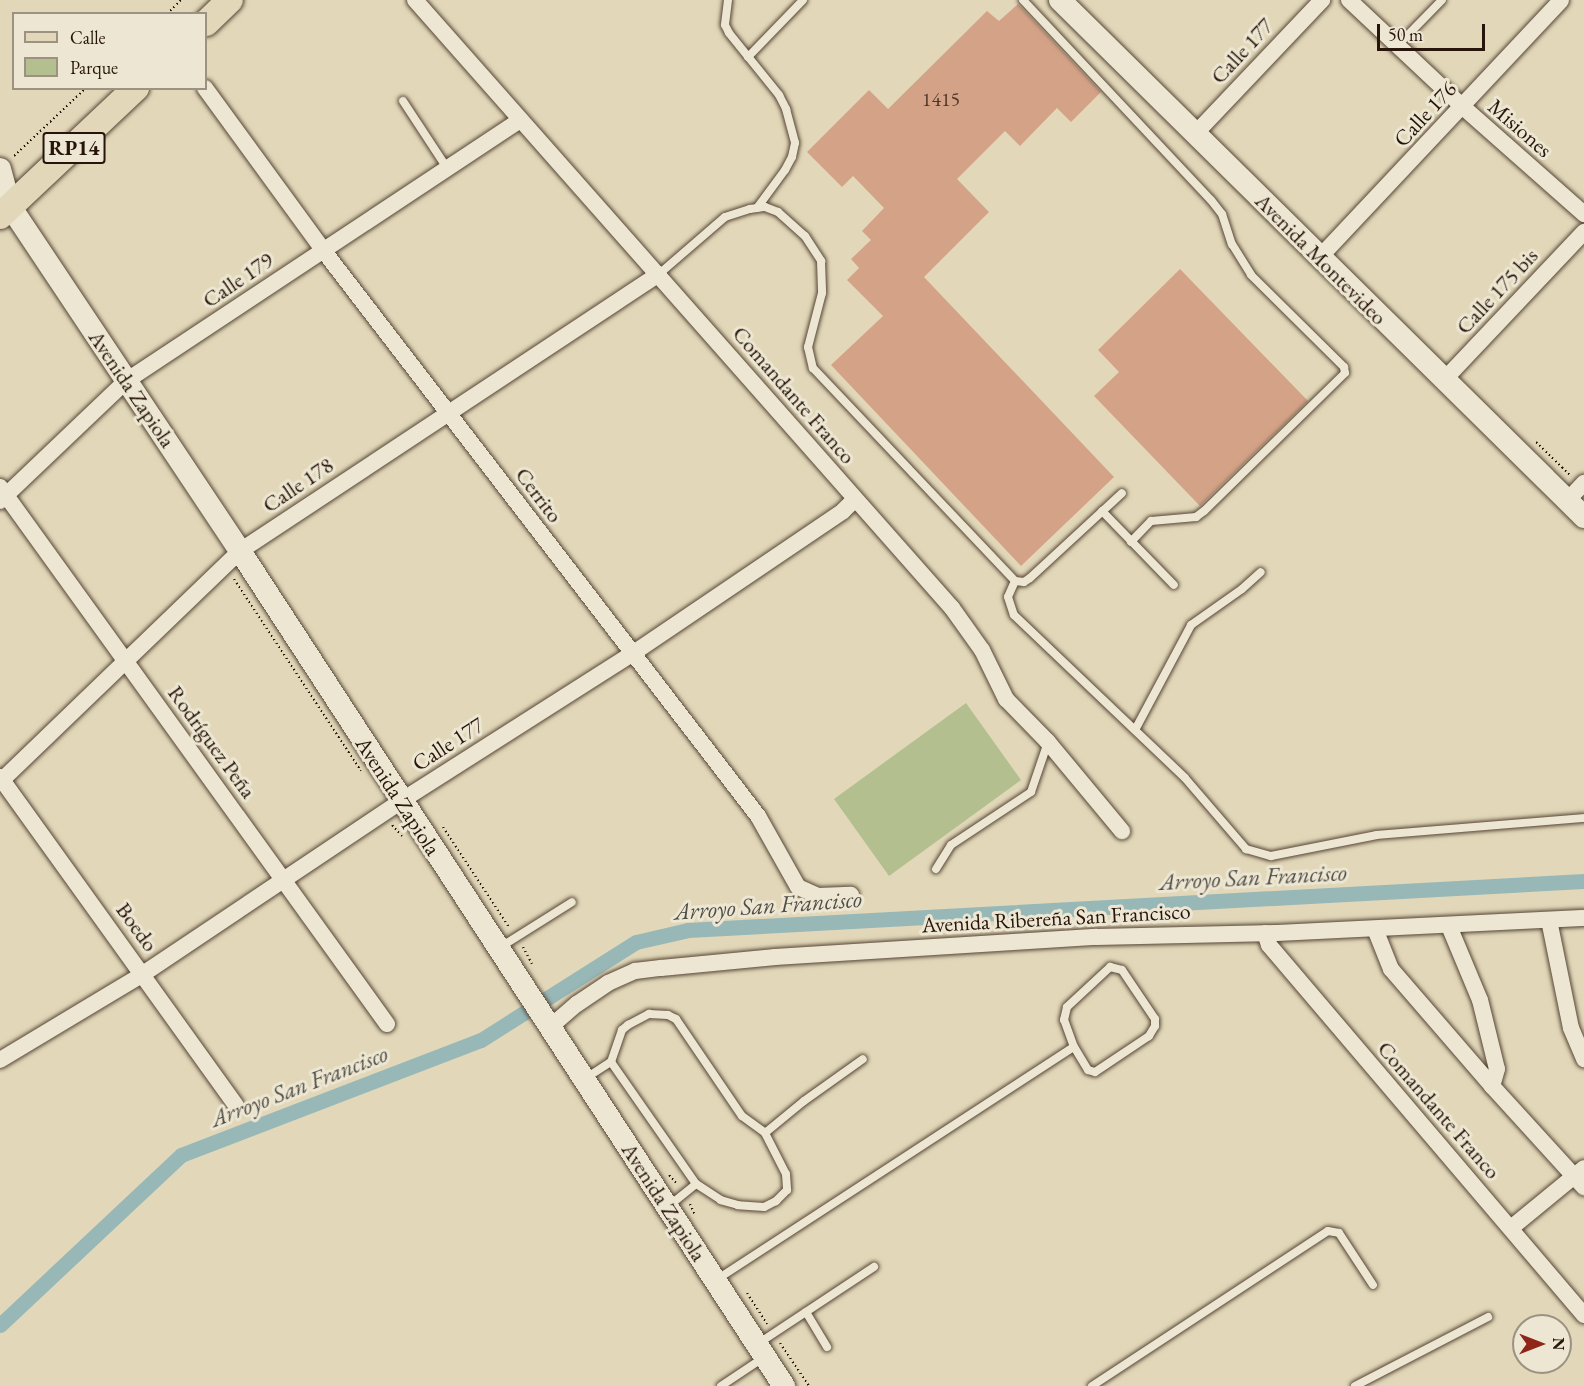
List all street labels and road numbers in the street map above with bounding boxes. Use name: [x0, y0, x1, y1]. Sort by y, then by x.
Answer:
street label: Calle 177: [1205, 13, 1279, 89]
street label: Calle 176: [1388, 76, 1462, 152]
street label: Misiones: [1483, 93, 1557, 163]
road number: RP14: [42, 130, 106, 166]
street label: Avenida Montevideo: [1250, 188, 1392, 330]
street label: Calle 175 bis: [1451, 243, 1543, 339]
street label: Calle 179: [198, 247, 278, 313]
street label: Comandante Franco: [727, 321, 861, 469]
street label: Avenida Zapiola: [83, 325, 181, 453]
street label: Calle 178: [258, 452, 338, 518]
street label: Cerrito: [510, 462, 568, 528]
street label: Rodríguez Peña: [162, 680, 262, 804]
street label: Calle 177: [407, 711, 489, 777]
street label: Avenida Zapiola: [350, 732, 446, 860]
street label: Boedo: [110, 897, 164, 957]
street label: Avenida Ribereña San Francisco: [921, 898, 1191, 938]
street label: Comandante Franco: [1372, 1036, 1506, 1184]
street label: Avenida Zapiola: [616, 1138, 712, 1266]

